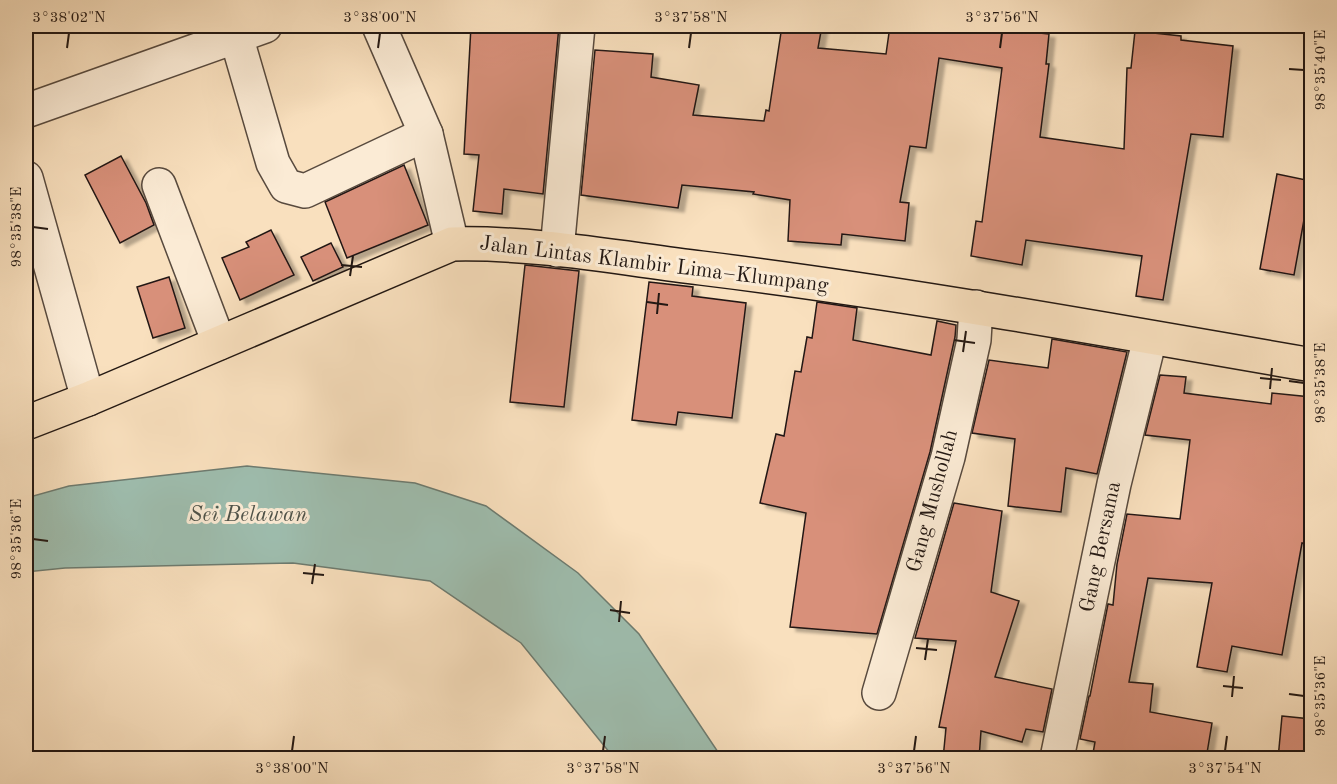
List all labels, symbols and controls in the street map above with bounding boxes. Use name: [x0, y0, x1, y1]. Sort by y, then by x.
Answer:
text: 3°38'02"N: [32, 11, 106, 26]
text: 3°38'00"N: [343, 11, 417, 26]
text: 3°37'58"N: [654, 11, 728, 26]
text: 3°37'56"N: [965, 11, 1039, 26]
text: 98°35'40"E: [1314, 30, 1329, 110]
text: 98°35'38"E: [10, 187, 25, 267]
street label: Jalan Lintas Klambir Lima–Klumpang: [478, 233, 830, 297]
text: 98°35'38"E: [1314, 343, 1329, 423]
street label: Gang Mushollah: [904, 427, 962, 575]
street label: Gang Bersama: [1077, 480, 1125, 614]
text: 98°35'36"E: [10, 499, 25, 579]
water label: Sei Belawan: [189, 504, 308, 526]
text: 98°35'36"E: [1314, 656, 1329, 736]
text: 3°38'00"N: [255, 762, 329, 777]
text: 3°37'58"N: [566, 762, 640, 777]
text: 3°37'56"N: [877, 762, 951, 777]
text: 3°37'54"N: [1188, 762, 1262, 777]

